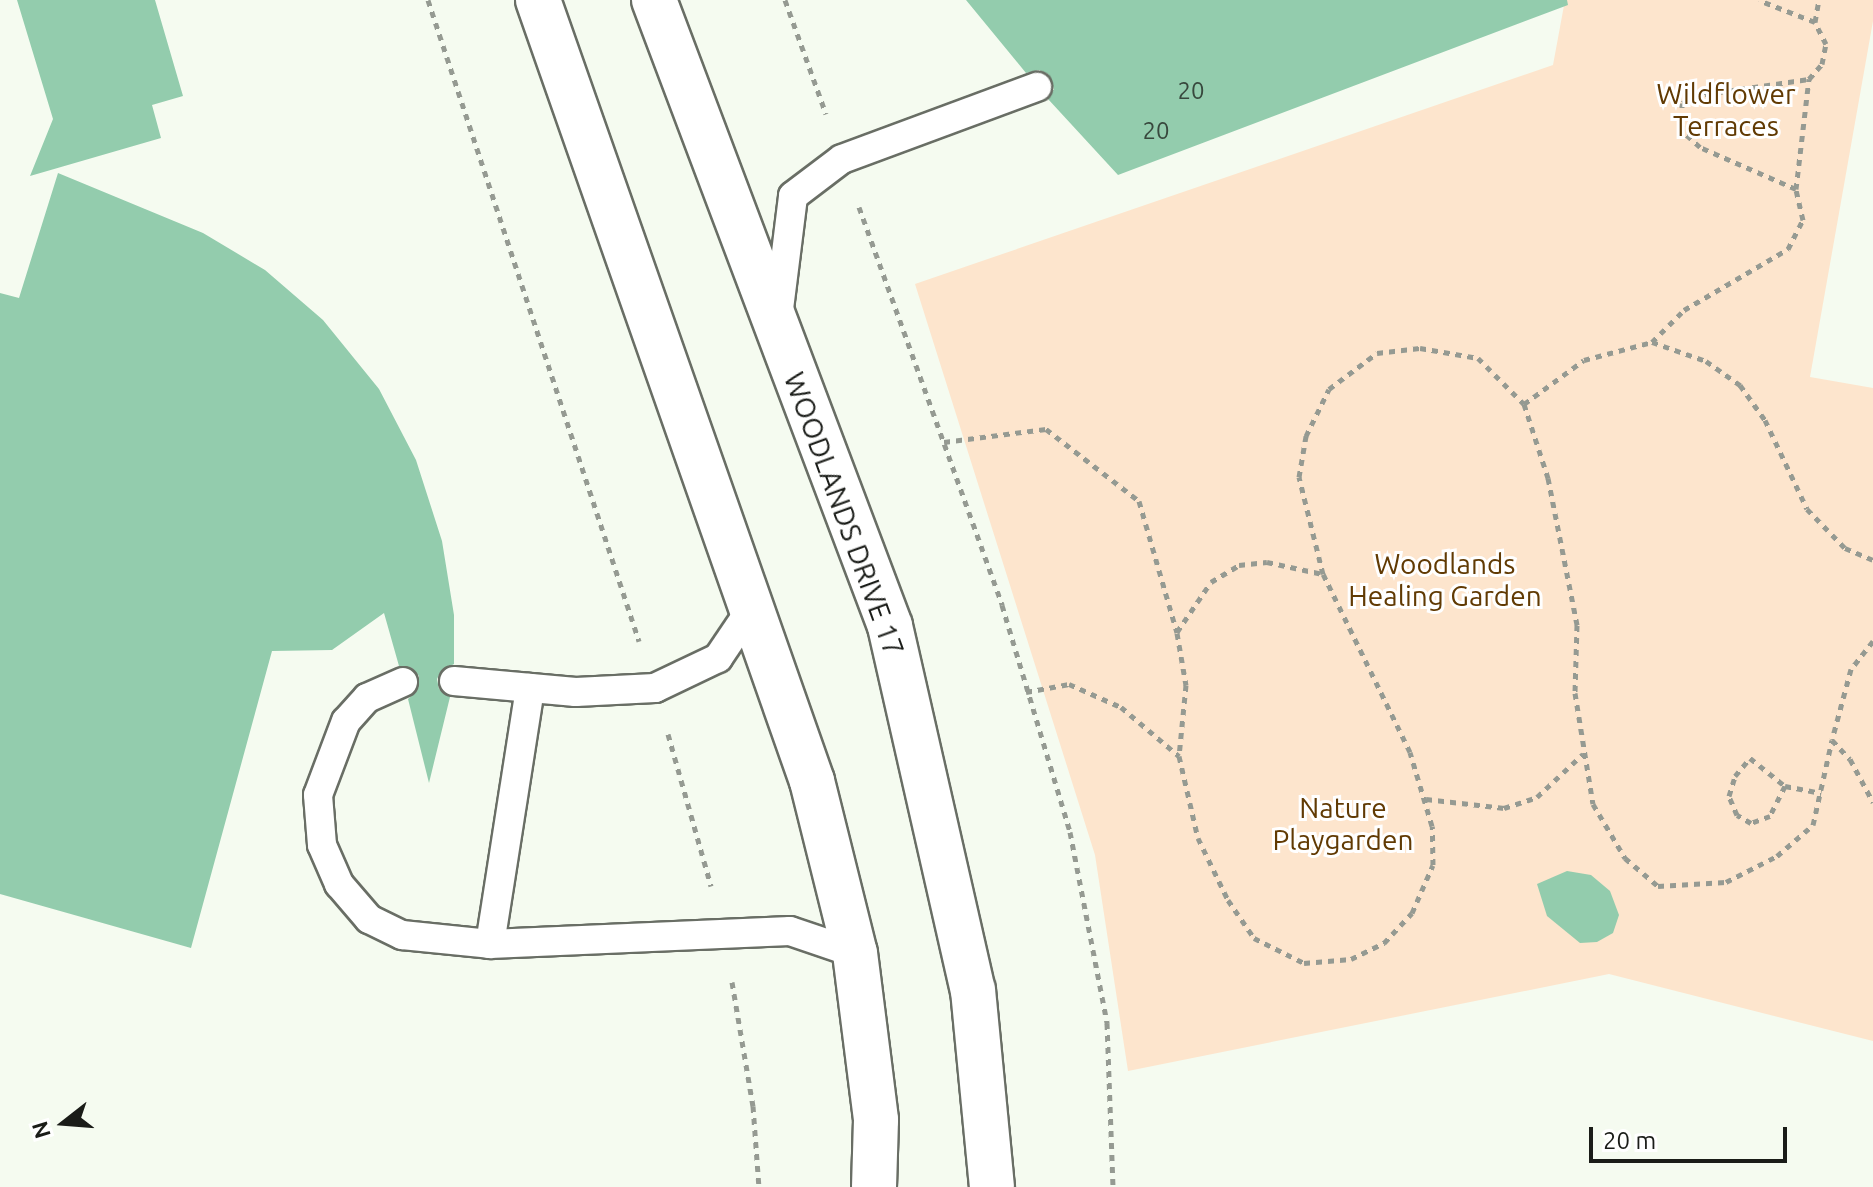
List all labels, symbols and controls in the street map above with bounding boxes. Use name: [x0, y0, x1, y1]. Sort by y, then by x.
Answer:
house number: 20: [1177, 77, 1205, 105]
park label: Wildflower Terraces: [1656, 77, 1796, 143]
house number: 20: [1142, 117, 1170, 145]
street label: WOODLANDS DRIVE 17: [777, 368, 911, 660]
park label: Woodlands Healing Garden: [1348, 547, 1542, 613]
park label: Nature Playgarden: [1273, 791, 1413, 857]
north arrow: [24, 1083, 104, 1163]
scale bar: [1593, 1111, 1791, 1161]
text: N: [26, 1119, 55, 1142]
text: 20 m: [1603, 1127, 1656, 1154]

